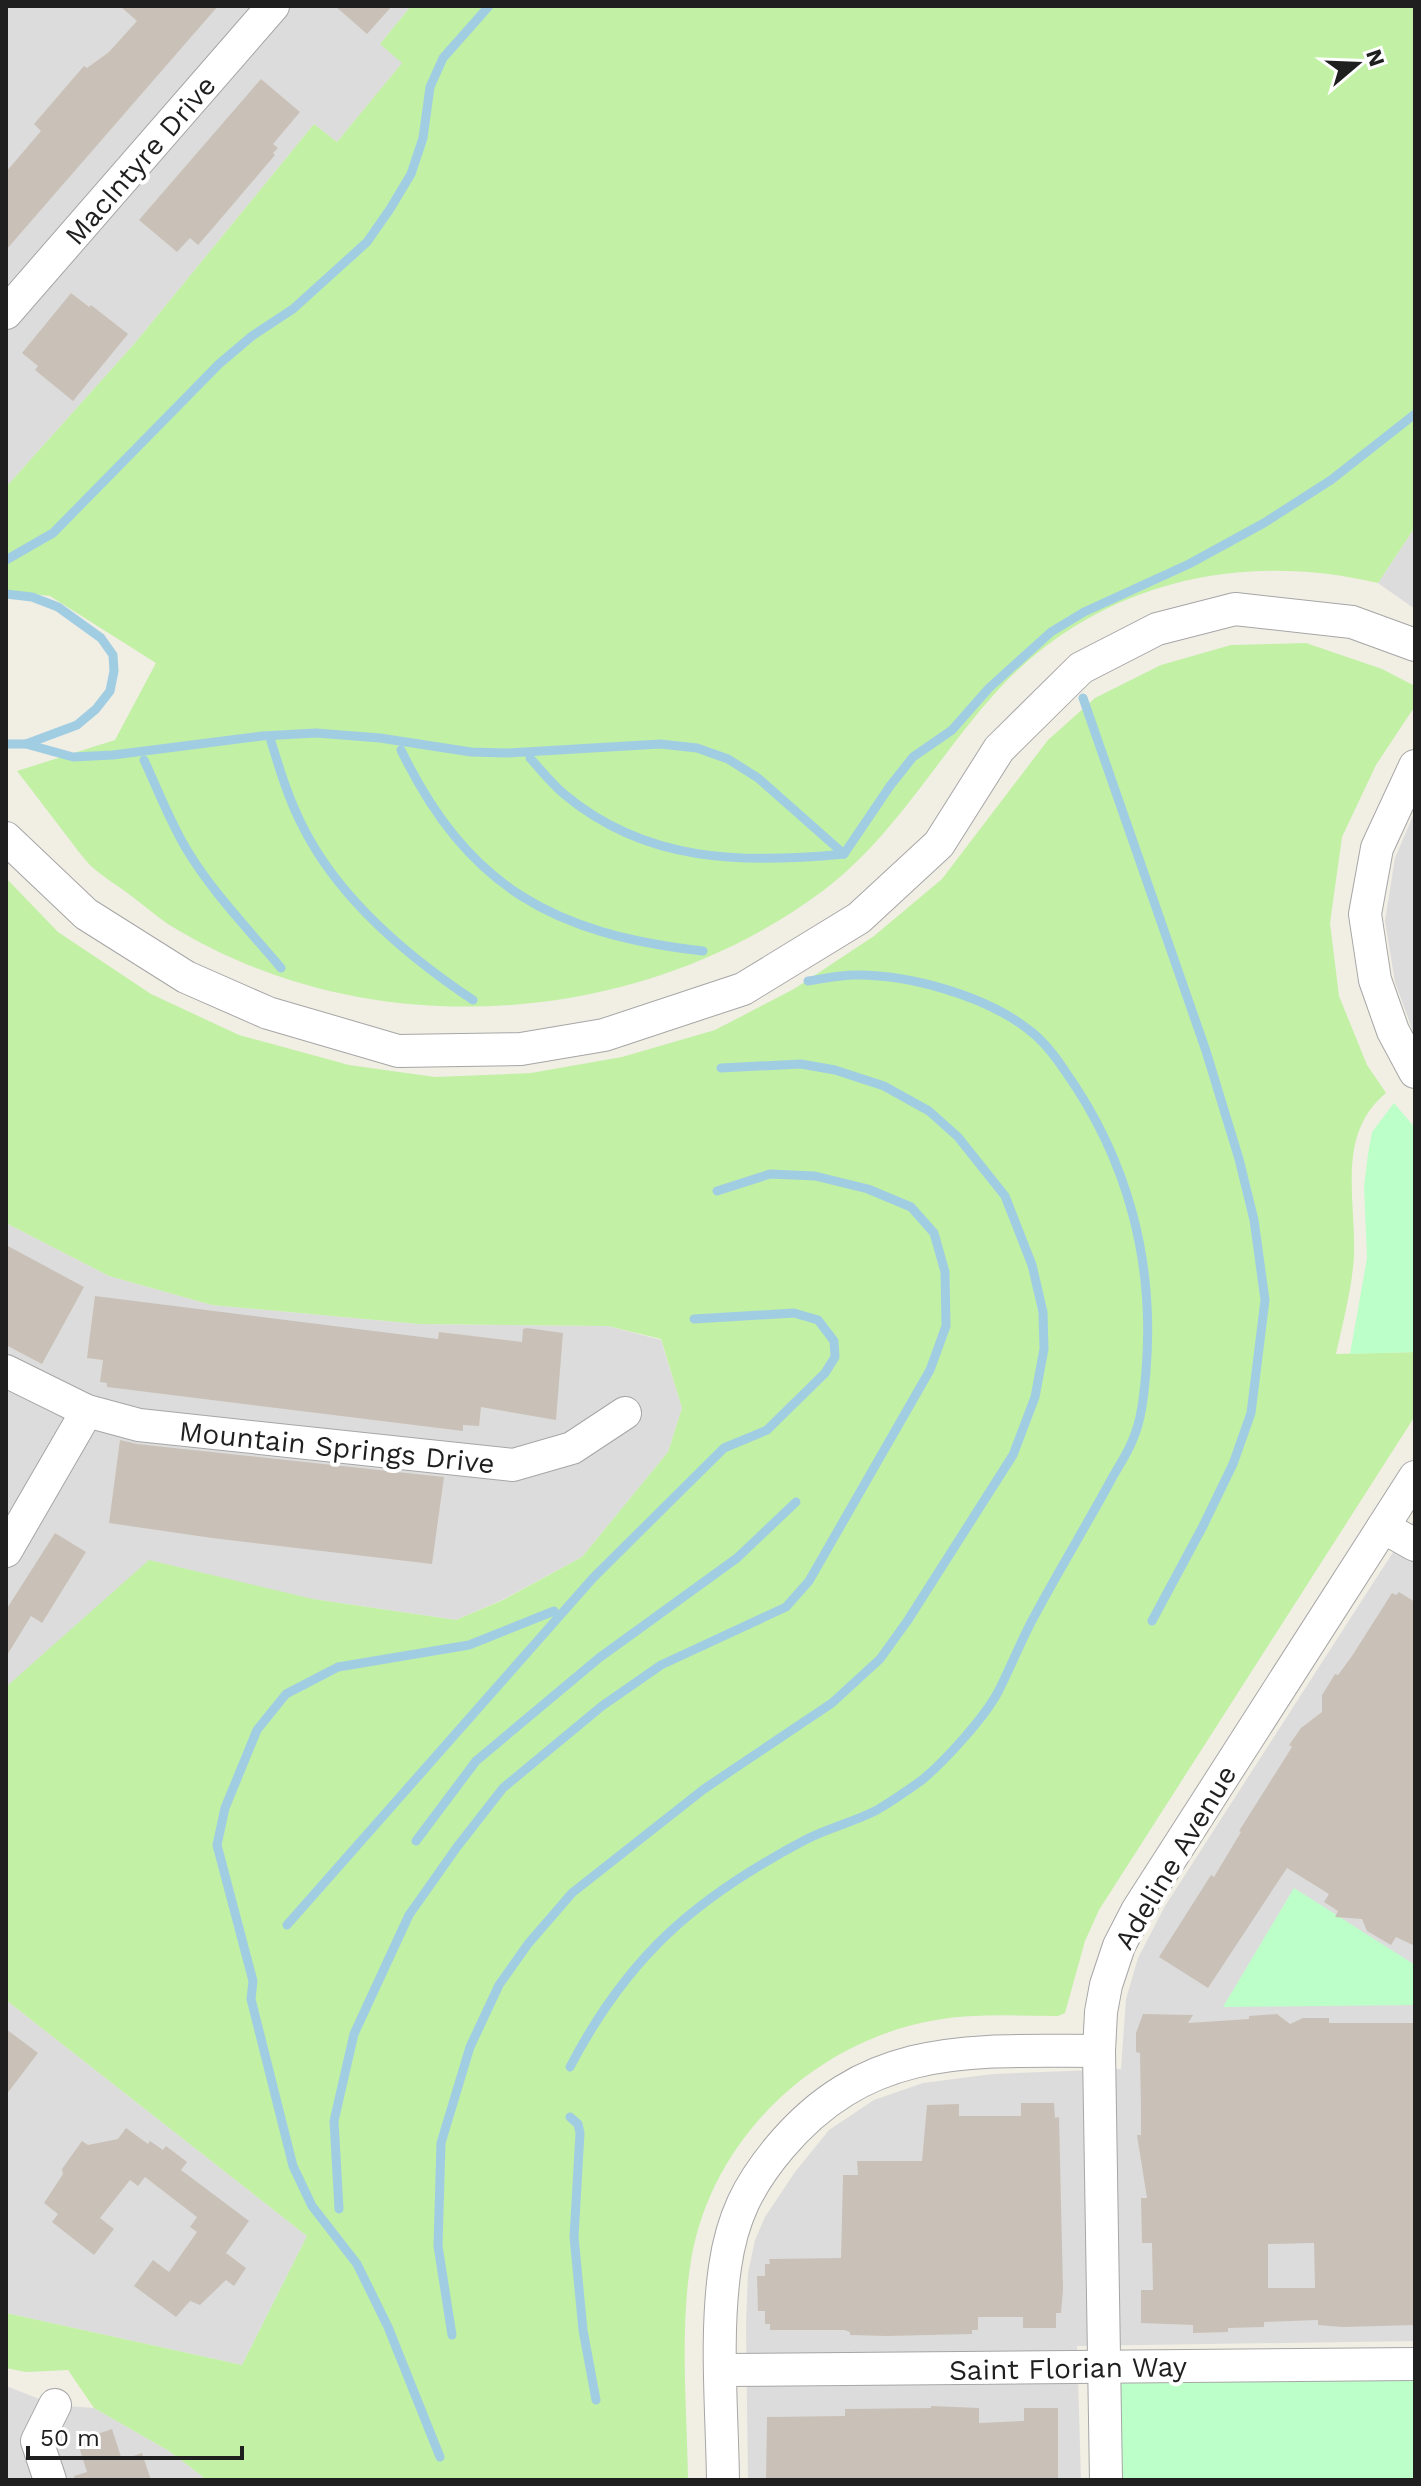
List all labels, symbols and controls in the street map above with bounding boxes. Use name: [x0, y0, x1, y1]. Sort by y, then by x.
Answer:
north arrow: [1317, 24, 1397, 104]
text: N: [1361, 46, 1390, 69]
street label: MacIntyre Drive: [58, 69, 223, 252]
street label: Mountain Springs Drive: [177, 1415, 496, 1480]
street label: Adeline Avenue: [1107, 1759, 1243, 1955]
street label: Saint Florian Way: [949, 2350, 1188, 2387]
scale bar: [28, 2410, 242, 2460]
text: 50 m: [40, 2424, 100, 2452]

